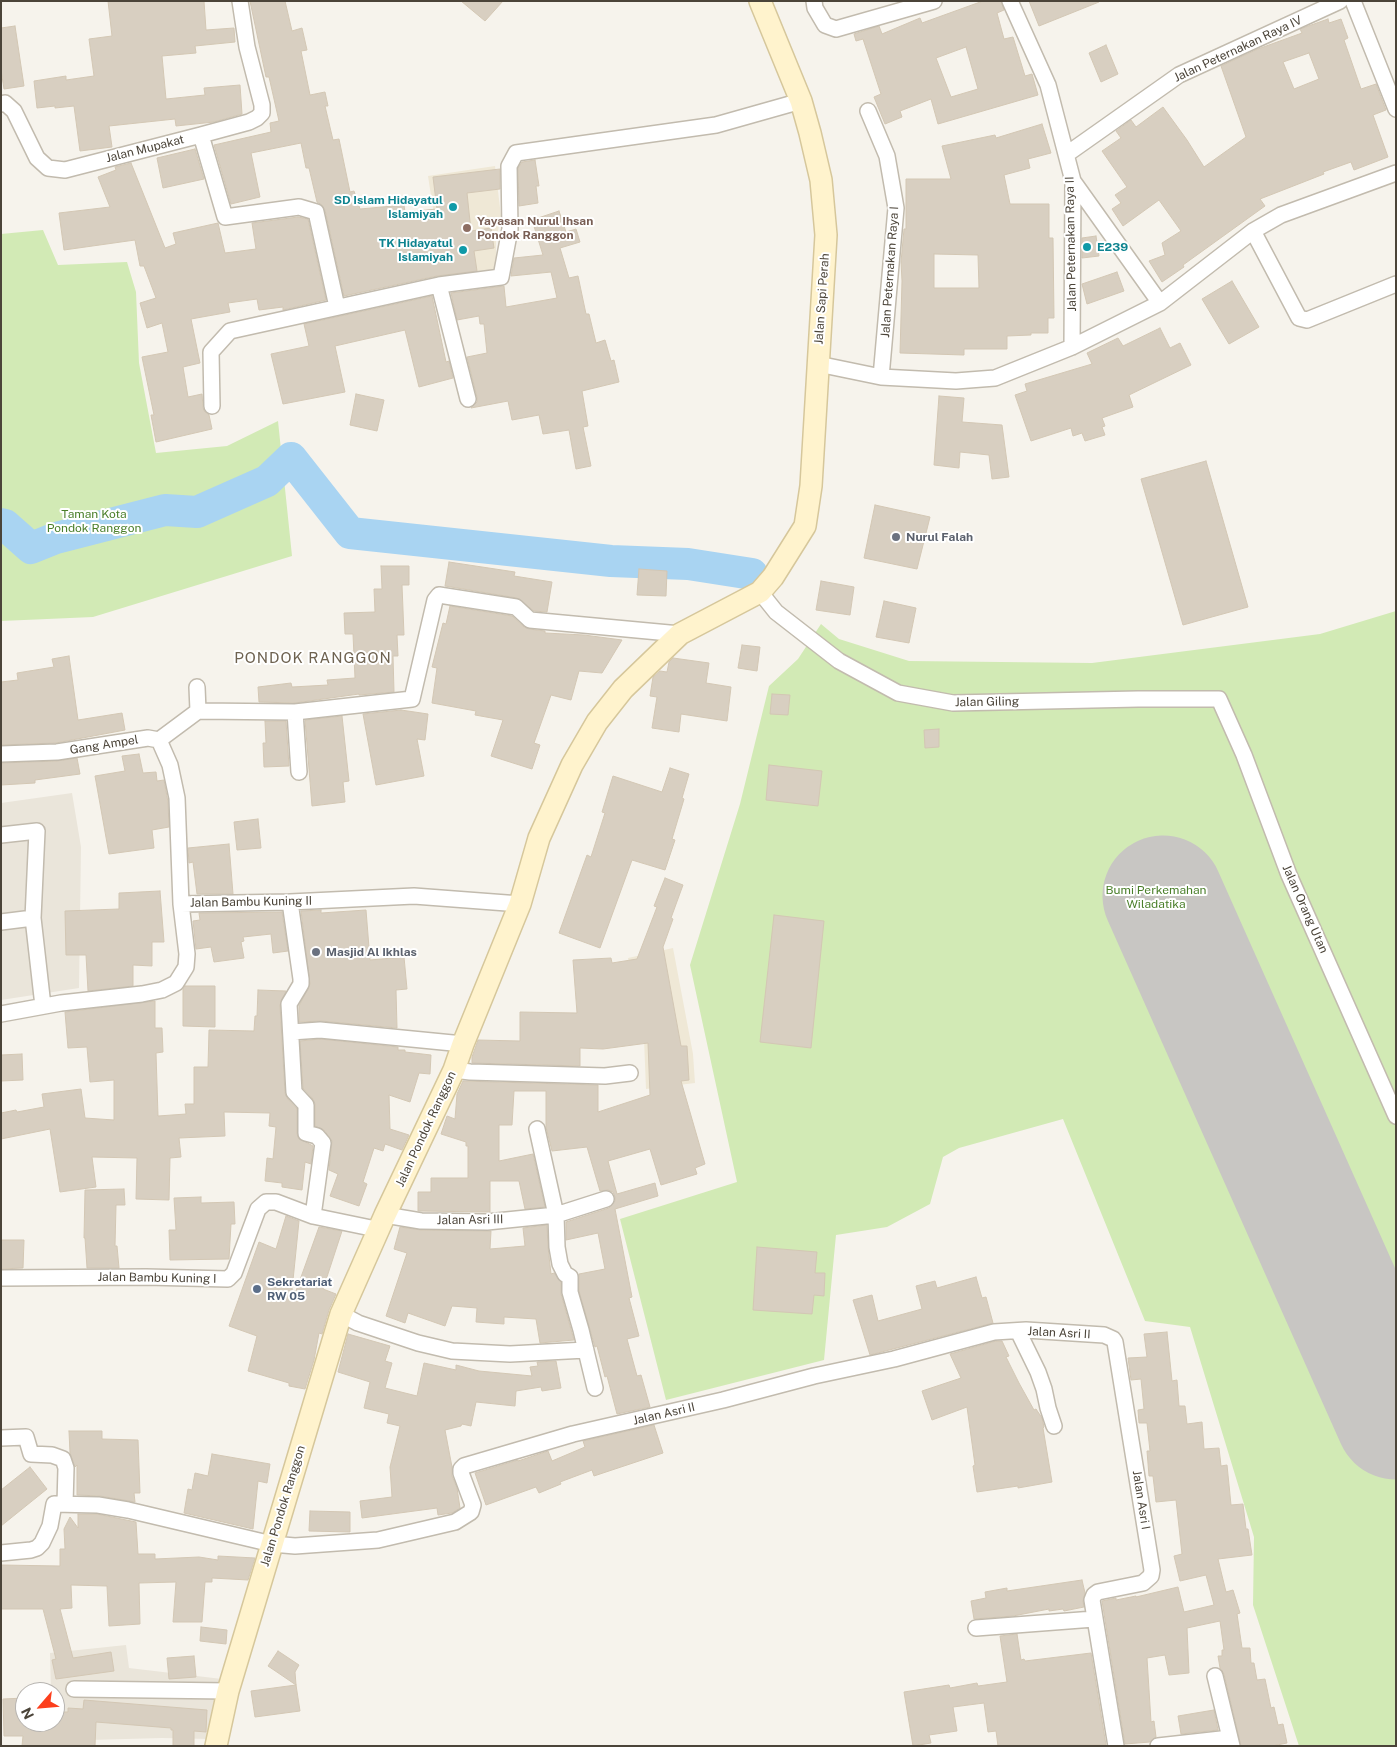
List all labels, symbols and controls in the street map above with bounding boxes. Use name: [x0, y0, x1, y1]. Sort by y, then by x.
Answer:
street label: Jalan Peternakan Raya IV: [1172, 13, 1304, 85]
street label: Jalan Mupakat: [104, 132, 186, 166]
street label: Jalan Peternakan Raya II: [1063, 176, 1079, 312]
place label: SD Islam Hidayatul Islamiyah: [334, 193, 443, 221]
marker: SD Islam Hidayatul Islamiyah: [447, 201, 459, 213]
street label: Jalan Peternakan Raya I: [878, 206, 902, 338]
place label: Yayasan Nurul Ihsan Pondok Ranggon: [477, 214, 593, 242]
marker: Yayasan Nurul Ihsan Pondok Ranggon: [461, 222, 473, 234]
place label: TK Hidayatul Islamiyah: [379, 236, 453, 264]
place label: E239: [1097, 240, 1128, 254]
marker: E239: [1081, 241, 1093, 253]
marker: TK Hidayatul Islamiyah: [457, 244, 469, 256]
street label: Jalan Sapi Perah: [812, 253, 832, 345]
park label: Taman Kota Pondok Ranggon: [47, 507, 141, 535]
place label: Nurul Falah: [906, 530, 973, 544]
marker: Nurul Falah: [890, 531, 902, 543]
district label: PONDOK RANGGON: [232, 649, 394, 667]
street label: Jalan Giling: [955, 694, 1019, 710]
street label: Gang Ampel: [69, 732, 139, 758]
street label: Jalan Orang Utan: [1279, 863, 1331, 955]
park label: Bumi Perkemahan Wiladatika: [1105, 883, 1207, 911]
street label: Jalan Bambu Kuning II: [190, 894, 312, 910]
place label: Masjid Al Ikhlas: [326, 945, 417, 959]
marker: Masjid Al Ikhlas: [310, 946, 322, 958]
street label: Jalan Pondok Ranggon: [393, 1069, 459, 1189]
street label: Jalan Asri III: [437, 1212, 503, 1228]
street label: Jalan Bambu Kuning I: [97, 1270, 217, 1286]
place label: Sekretariat RW 05: [267, 1275, 332, 1303]
marker: Sekretariat RW 05: [251, 1283, 263, 1295]
street label: Jalan Asri II: [1027, 1324, 1091, 1342]
street label: Jalan Asri II: [632, 1400, 696, 1428]
street label: Jalan Pondok Ranggon: [258, 1444, 308, 1568]
street label: Jalan Asri I: [1129, 1469, 1153, 1531]
north arrow: [15, 1682, 65, 1732]
text: N: [18, 1705, 37, 1722]

